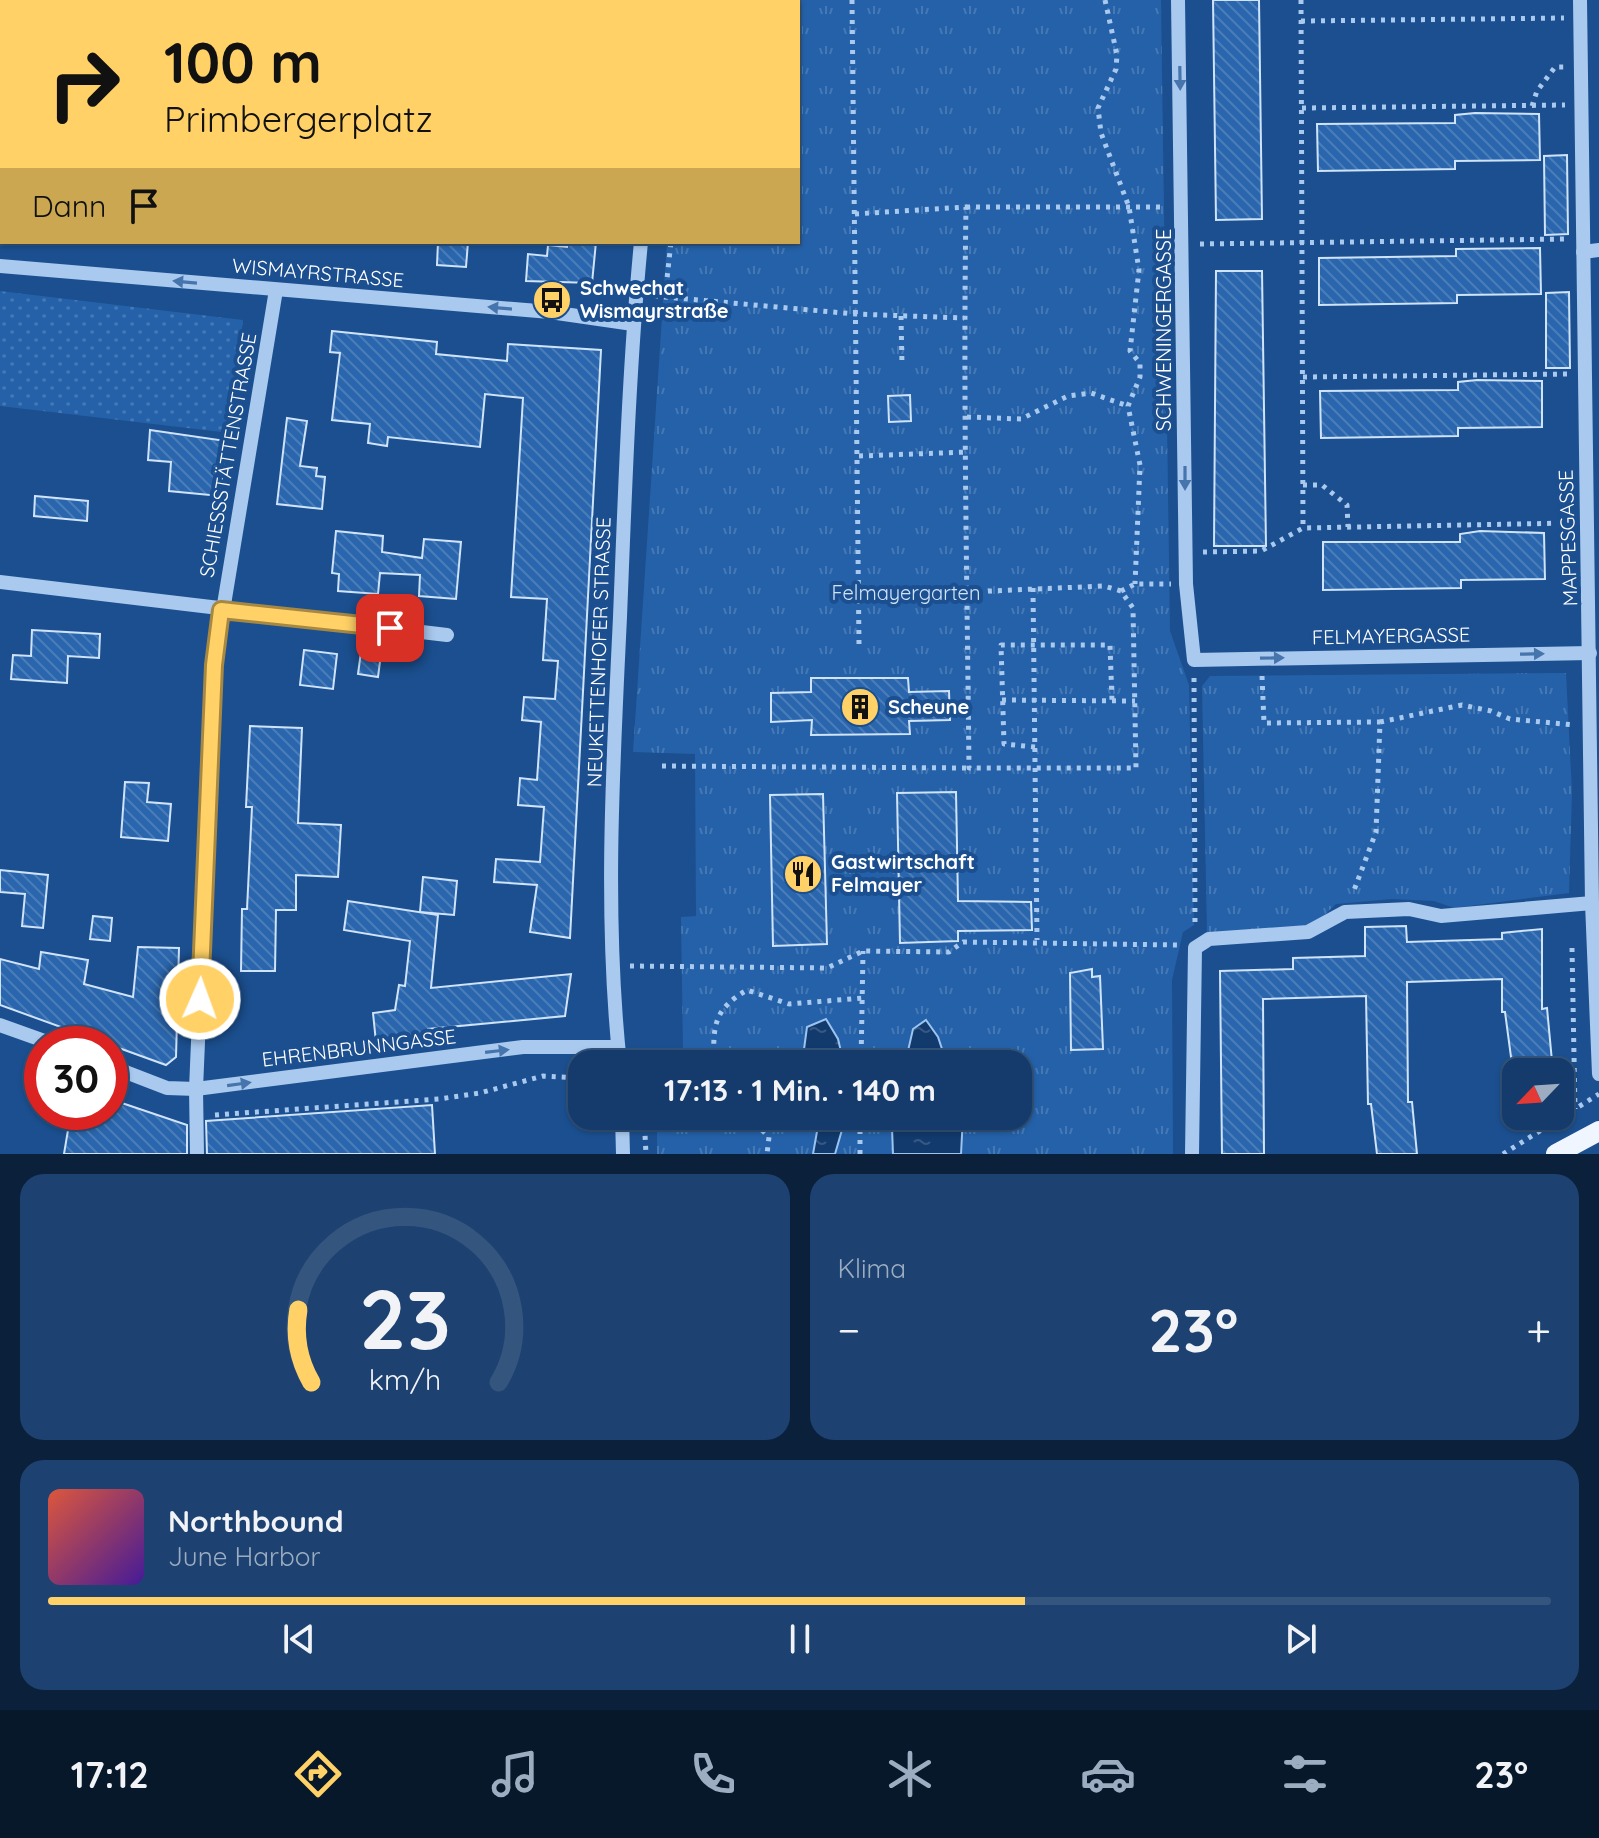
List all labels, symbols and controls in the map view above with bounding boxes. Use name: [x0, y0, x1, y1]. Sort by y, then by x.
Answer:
text: 100 m: [164, 27, 322, 97]
icon: right: [32, 32, 136, 136]
one-way arrow: [1173, 66, 1186, 91]
text: Primbergerplatz: [164, 96, 433, 141]
icon: arrive: [122, 184, 166, 228]
text: Dann: [32, 187, 106, 225]
street label: SCHWENINGERGASSE: [1151, 229, 1176, 431]
street label: WISMAYRSTRASSE: [231, 253, 405, 292]
place label: Schwechat Wismayrstraße: [580, 275, 729, 323]
one-way arrow: [172, 276, 197, 289]
bus stop icon: Schwechat Wismayrstraße: [531, 279, 573, 321]
one-way arrow: [487, 301, 512, 314]
street label: SCHIESSSTÄTTENSTRASSE: [194, 331, 261, 579]
one-way arrow: [1179, 466, 1191, 491]
street label: MAPPESGASSE: [1553, 469, 1582, 607]
street label: NEUKETTENHOFER STRASSE: [581, 516, 616, 788]
park label: Felmayergarten: [832, 580, 980, 605]
pin: [356, 594, 424, 662]
icon: arrive: [368, 606, 412, 650]
street label: FELMAYERGASSE: [1312, 622, 1470, 649]
one-way arrow: [1520, 648, 1545, 660]
one-way arrow: [1260, 651, 1285, 664]
building icon: Scheune: [839, 686, 881, 728]
place label: Scheune: [888, 694, 969, 719]
place label: Gastwirtschaft Felmayer: [831, 849, 975, 897]
restaurant icon: Gastwirtschaft Felmayer: [782, 853, 824, 895]
position arrow: [158, 957, 242, 1041]
street label: EHRENBRUNNGASSE: [260, 1023, 457, 1072]
speed limit sign: 30: [24, 1026, 128, 1130]
one-way arrow: [485, 1044, 510, 1057]
north arrow: [1502, 1058, 1574, 1130]
map controls: [1502, 1058, 1574, 1130]
text: 17:13 · 1 Min. · 140 m: [664, 1071, 936, 1109]
one-way arrow: [227, 1077, 252, 1090]
text: Klima: [838, 1252, 906, 1285]
text: 23: [359, 1266, 451, 1370]
text: 23°: [1148, 1292, 1238, 1367]
text: −: [838, 1302, 860, 1357]
text: +: [1526, 1302, 1551, 1357]
text: km/h: [368, 1361, 441, 1397]
text: Northbound: [168, 1502, 344, 1540]
text: June Harbor: [168, 1540, 320, 1573]
icon: previous: [277, 1617, 321, 1661]
icon: pause: [778, 1617, 822, 1661]
icon: next: [1279, 1617, 1323, 1661]
icon: directions: [290, 1746, 346, 1802]
icon: music: [487, 1746, 543, 1802]
icon: phone: [685, 1746, 741, 1802]
icon: climate: [882, 1746, 938, 1802]
icon: car: [1080, 1746, 1136, 1802]
icon: filters: [1277, 1746, 1333, 1802]
text: 17:12: [71, 1752, 149, 1797]
text: 23°: [1474, 1752, 1528, 1797]

